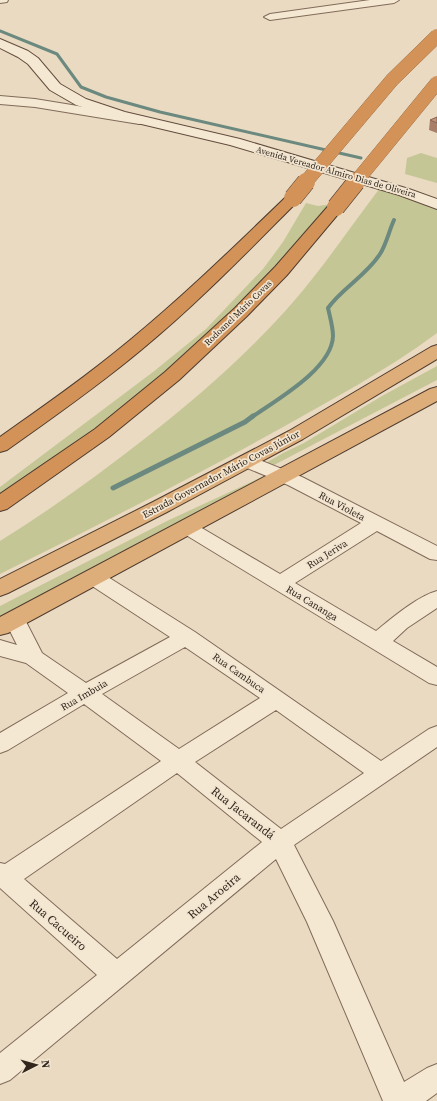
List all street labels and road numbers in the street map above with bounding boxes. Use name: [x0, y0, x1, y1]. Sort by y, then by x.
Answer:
street label: Avenida Vereador Almiro Dias de Oliveira: [255, 143, 418, 201]
street label: Rodoanel Mário Covas: [202, 278, 274, 348]
street label: Estrada Governador Mário Covas Júnior: [140, 426, 303, 521]
street label: Rua Violeta: [317, 488, 368, 524]
street label: Rua Jeriva: [304, 536, 350, 572]
street label: Rua Cananga: [284, 582, 341, 624]
street label: Rua Cambuca: [210, 650, 269, 696]
street label: Rua Imbuia: [58, 676, 111, 714]
street label: Rua Jacarandá: [208, 783, 279, 844]
street label: Rua Aroeira: [184, 869, 244, 923]
street label: Rua Cacueiro: [26, 896, 90, 955]

